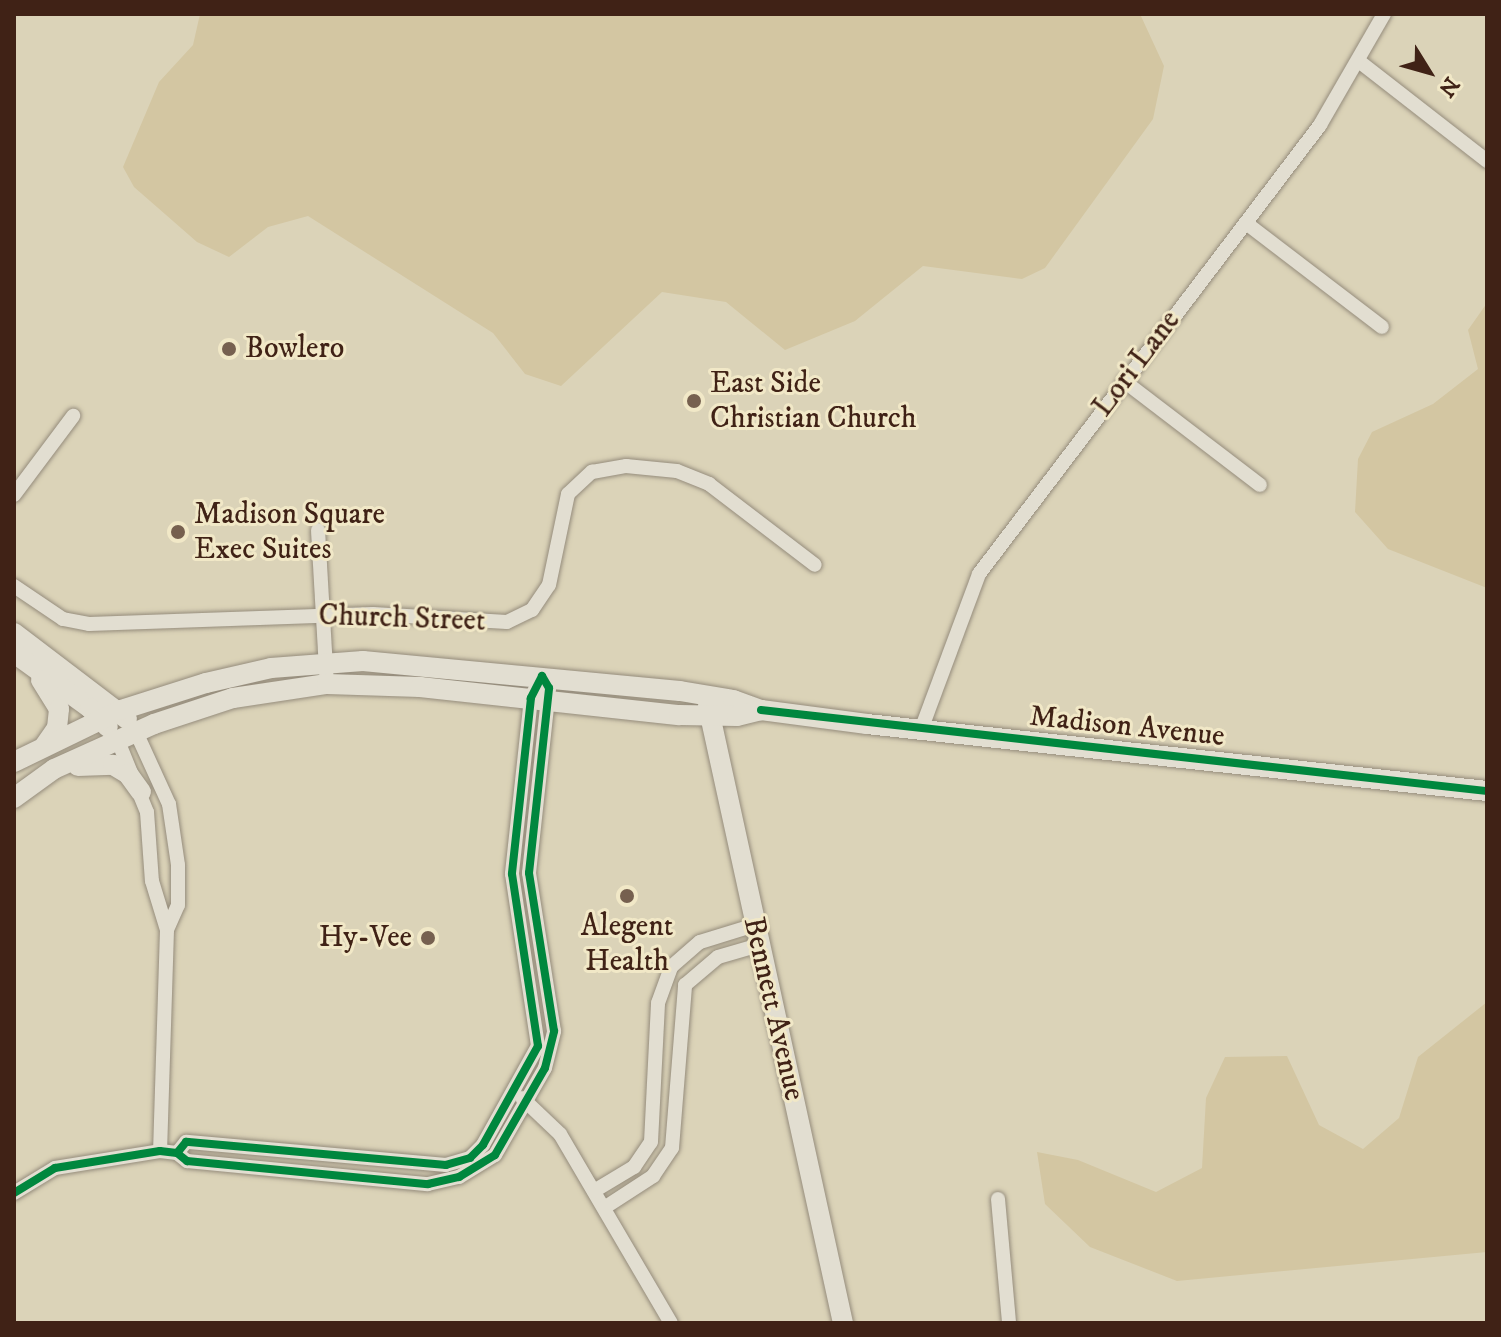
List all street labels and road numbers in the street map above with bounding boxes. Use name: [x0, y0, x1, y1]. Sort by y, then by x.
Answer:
street label: Lori Lane: [1085, 304, 1189, 424]
street label: Church Street: [318, 598, 486, 640]
street label: Madison Avenue: [1028, 699, 1226, 755]
street label: Bennett Avenue: [734, 914, 812, 1104]

